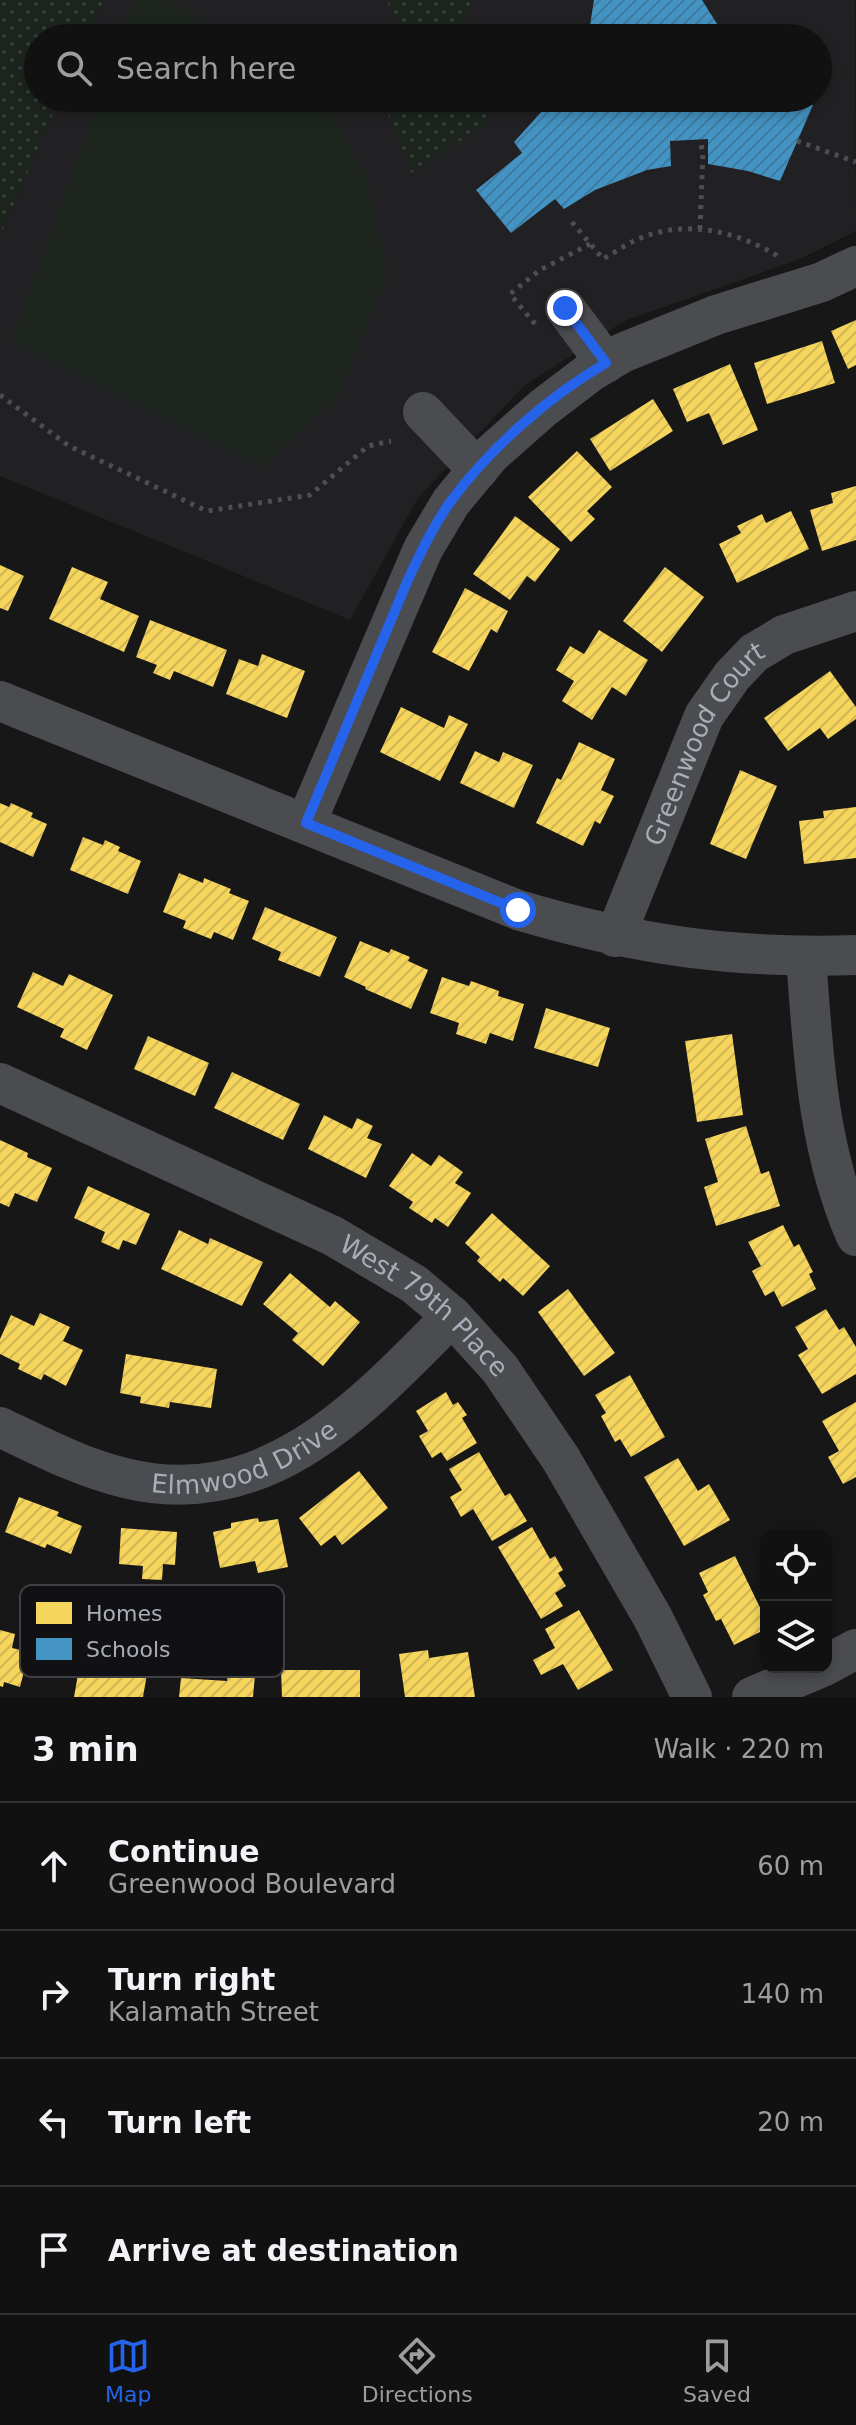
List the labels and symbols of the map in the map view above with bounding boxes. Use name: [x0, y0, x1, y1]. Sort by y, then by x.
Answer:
route end: [547, 290, 583, 326]
street label: Greenwood Court: [638, 635, 770, 850]
route start: [500, 892, 536, 928]
street label: West 79th Place: [335, 1229, 514, 1383]
street label: Elmwood Drive: [150, 1414, 342, 1500]
legend: [20, 1585, 284, 1677]
text: Homes: [86, 1601, 162, 1626]
text: Schools: [86, 1637, 171, 1662]

